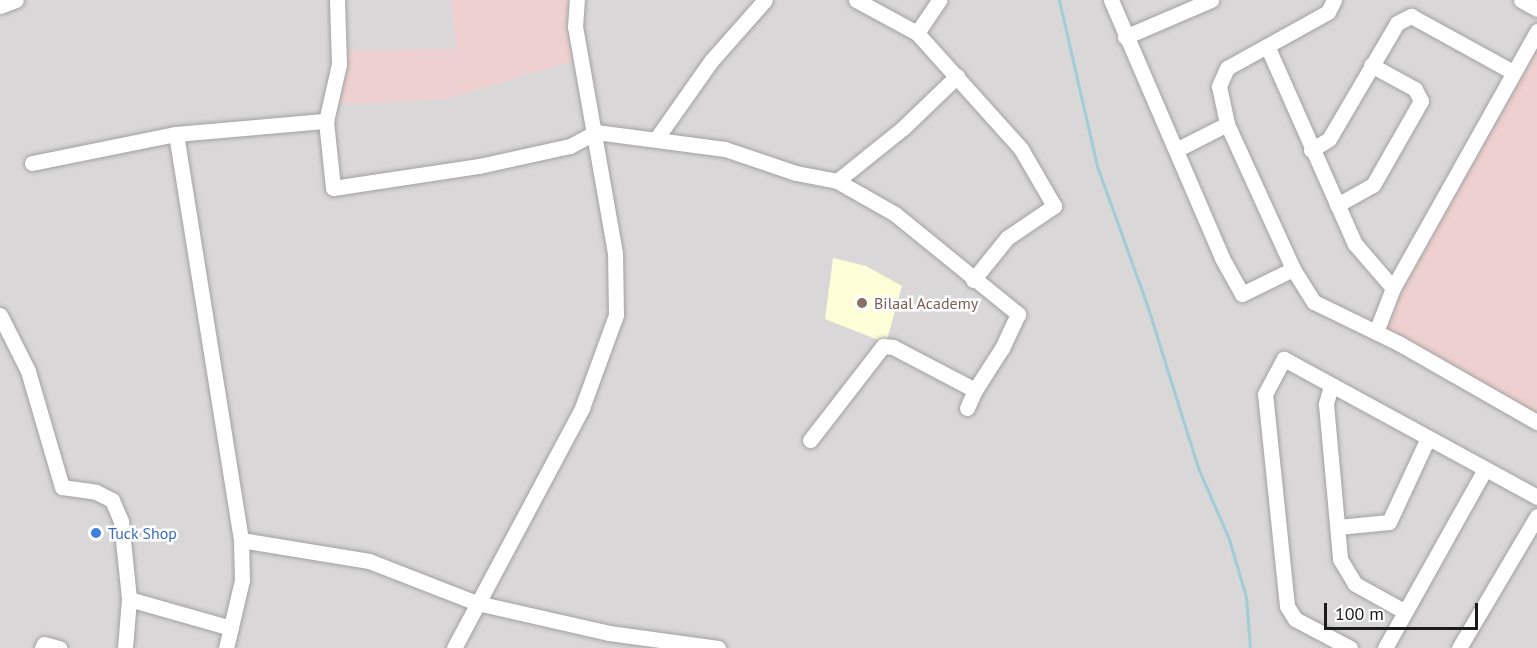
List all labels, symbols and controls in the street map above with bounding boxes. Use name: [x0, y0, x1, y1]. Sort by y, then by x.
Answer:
place label: Bilaal Academy: [874, 293, 979, 313]
marker: Bilaal Academy: [855, 296, 869, 310]
place label: Tuck Shop: [108, 523, 177, 543]
marker: Tuck Shop: [89, 526, 103, 540]
scale bar: [1327, 591, 1482, 629]
text: 100 m: [1335, 602, 1384, 625]

